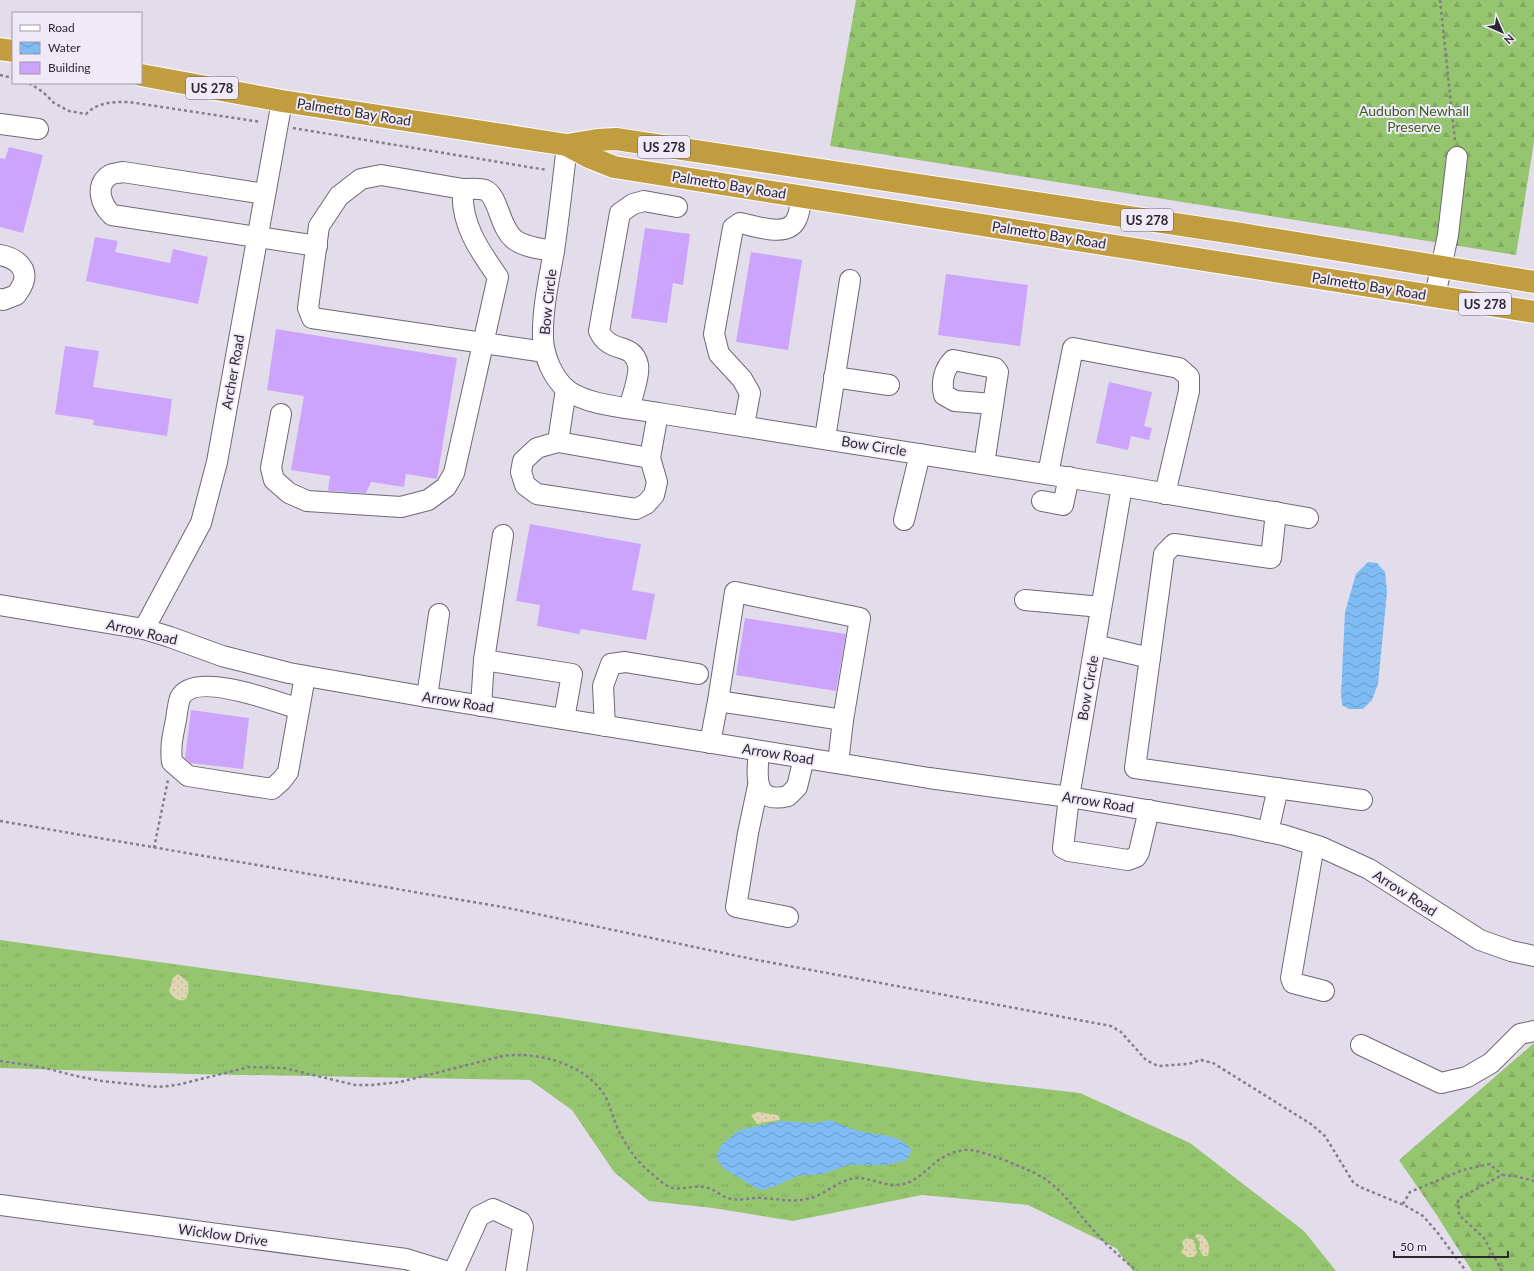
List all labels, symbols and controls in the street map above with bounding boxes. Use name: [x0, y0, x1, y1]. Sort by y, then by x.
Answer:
legend: [12, 12, 142, 84]
north arrow: [1482, 12, 1522, 52]
text: Road: [48, 20, 75, 35]
text: N: [1502, 32, 1517, 47]
text: Water: [48, 40, 81, 55]
text: Building: [48, 60, 91, 75]
road number: US 278: [186, 77, 238, 99]
street label: Palmetto Bay Road: [296, 94, 412, 129]
park label: Audubon Newhall Preserve: [1359, 102, 1469, 135]
road number: US 278: [638, 136, 690, 158]
street label: Palmetto Bay Road: [671, 167, 787, 202]
road number: US 278: [1121, 209, 1173, 231]
street label: Palmetto Bay Road: [991, 217, 1107, 252]
street label: Bow Circle: [536, 268, 559, 336]
street label: Palmetto Bay Road: [1311, 268, 1427, 303]
road number: US 278: [1459, 293, 1511, 315]
street label: Archer Road: [218, 333, 247, 411]
street label: Bow Circle: [840, 432, 908, 459]
street label: Arrow Road: [105, 615, 179, 648]
street label: Bow Circle: [1073, 654, 1102, 722]
street label: Arrow Road: [421, 687, 495, 716]
street label: Arrow Road: [741, 739, 815, 768]
street label: Arrow Road: [1061, 787, 1135, 816]
street label: Arrow Road: [1370, 866, 1440, 919]
street label: Wicklow Drive: [177, 1220, 269, 1249]
scale bar: [1394, 1233, 1508, 1259]
text: 50 m: [1400, 1239, 1427, 1254]

